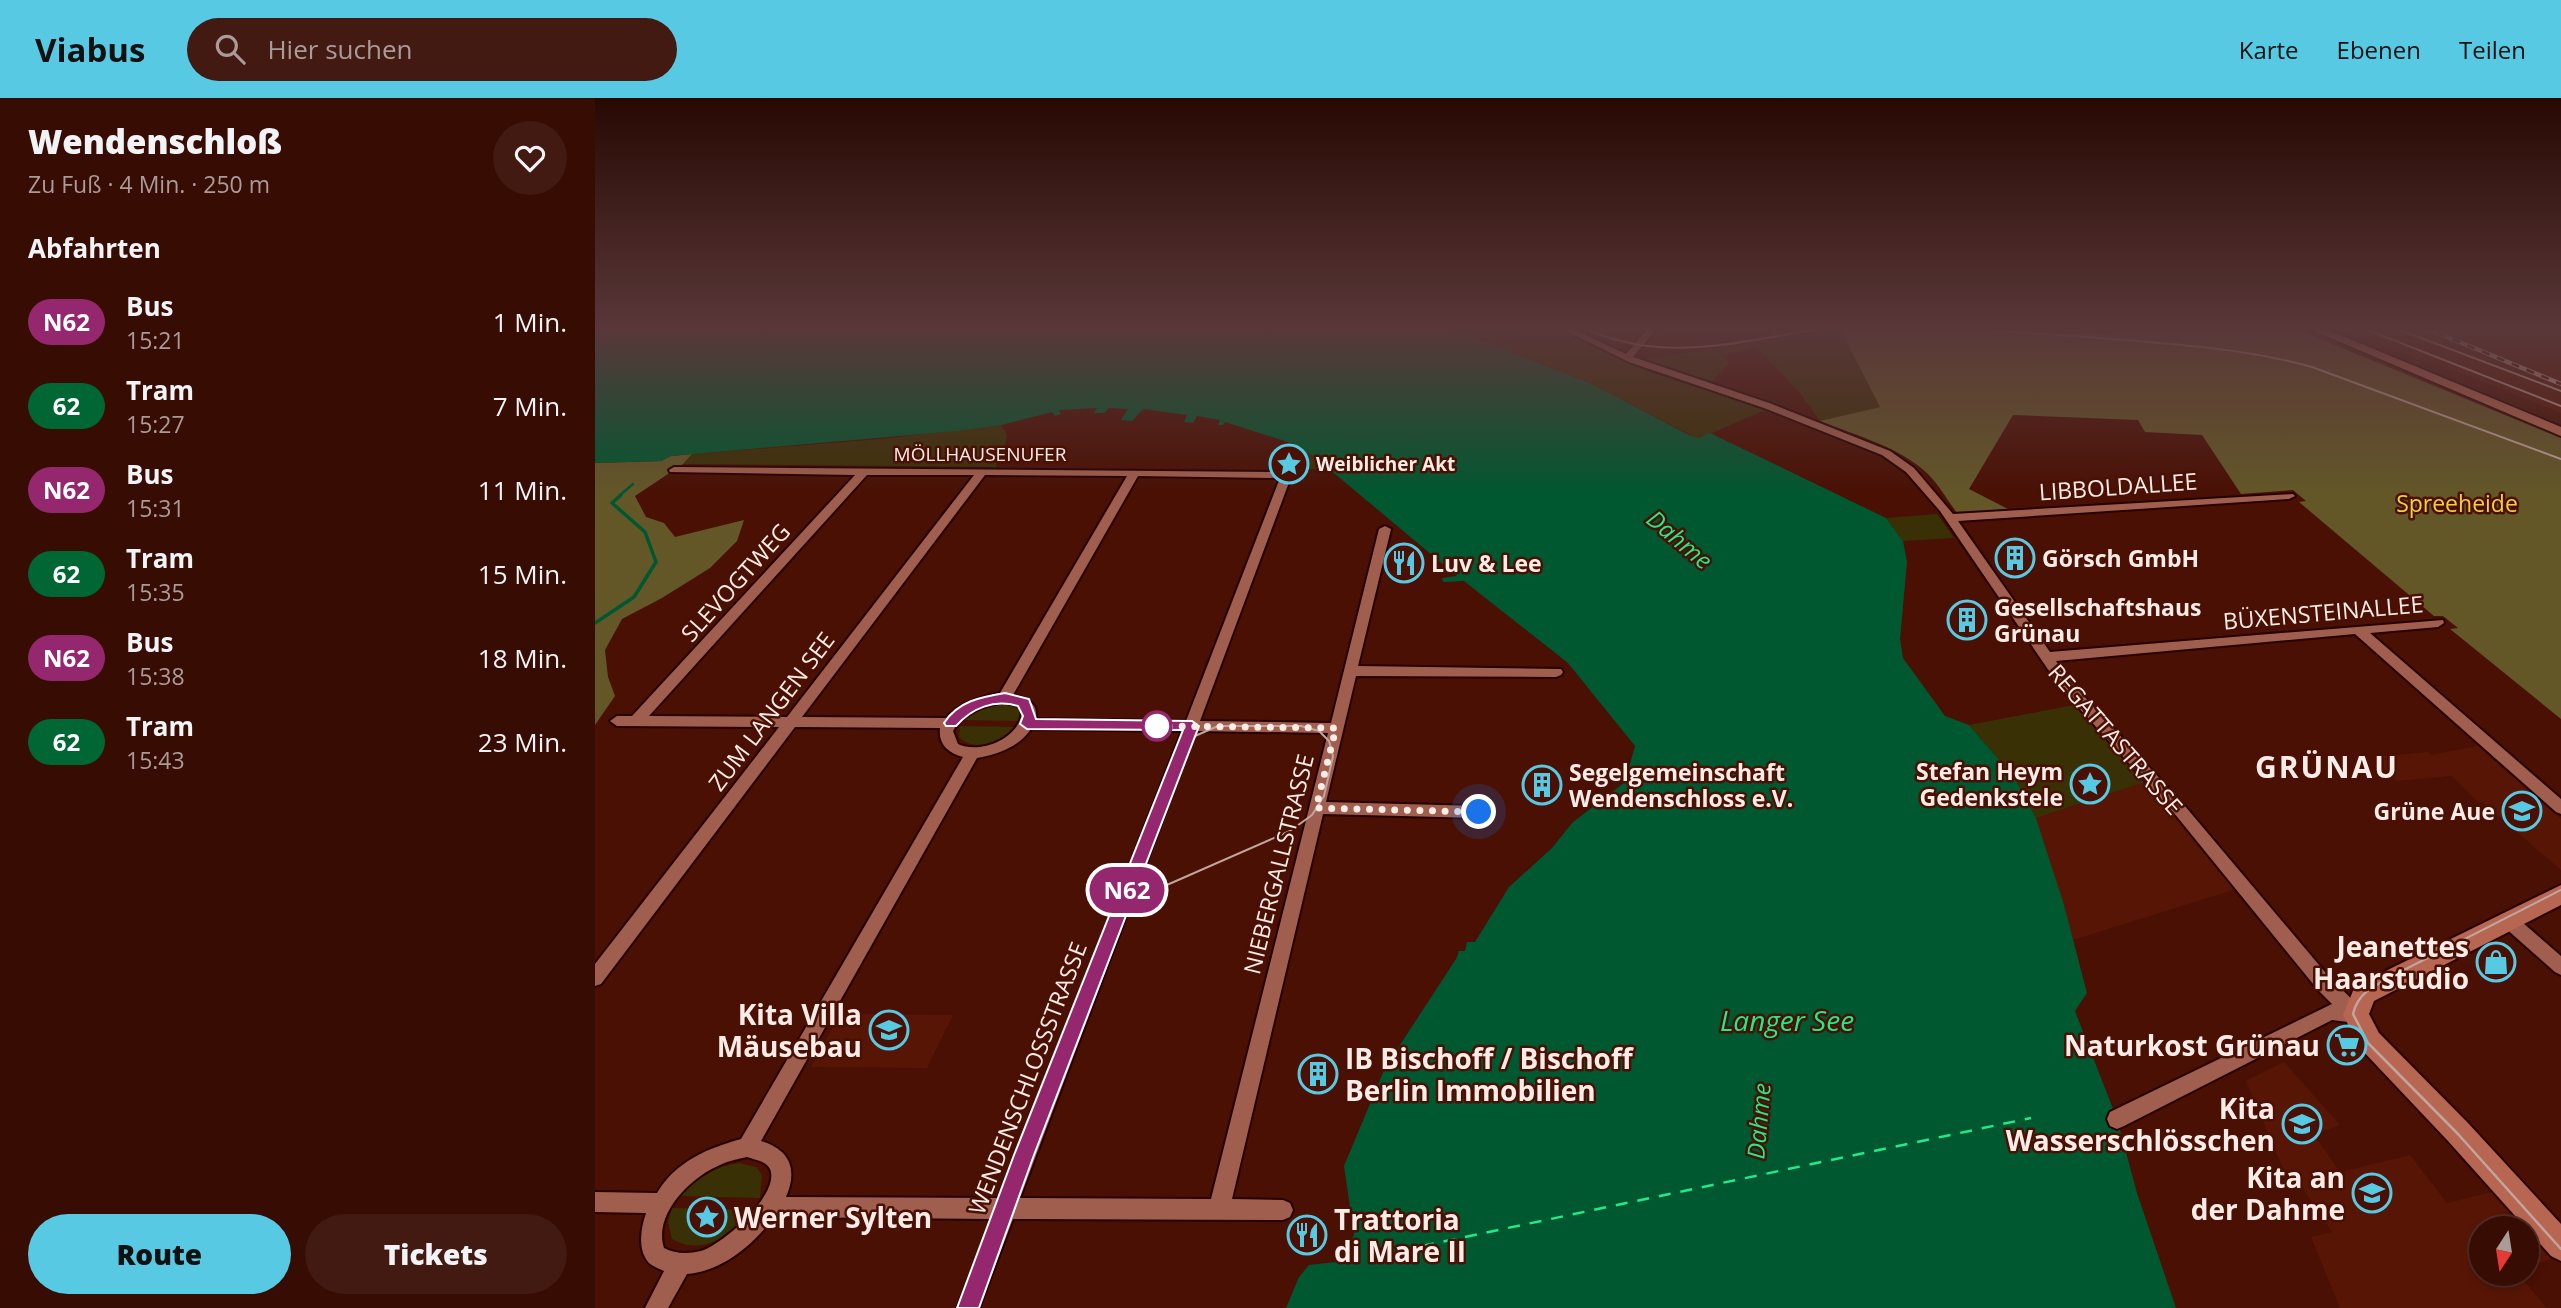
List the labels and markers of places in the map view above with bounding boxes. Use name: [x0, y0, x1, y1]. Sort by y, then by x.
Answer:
place icon: Weiblicher Akt: [1268, 443, 1310, 485]
place label: Weiblicher Akt: [1316, 451, 1455, 477]
building icon: Görsch GmbH: [1994, 537, 2036, 579]
restaurant icon: Luv & Lee: [1383, 542, 1425, 584]
place label: Görsch GmbH: [2042, 542, 2199, 574]
place label: Luv & Lee: [1431, 547, 1542, 579]
place label: Gesellschaftshaus Grünau: [1994, 591, 2201, 649]
building icon: Gesellschaftshaus Grünau: [1946, 599, 1988, 641]
unlabelled marker: [1142, 711, 1172, 741]
place label: Stefan Heym Gedenkstele: [1916, 755, 2063, 813]
place label: Segelgemeinschaft Wendenschloss e.V.: [1569, 756, 1793, 814]
place icon: Stefan Heym Gedenkstele: [2069, 763, 2111, 805]
building icon: Segelgemeinschaft Wendenschloss e.V.: [1521, 764, 1563, 806]
school or university icon: Grüne Aue: [2501, 790, 2543, 832]
place label: Grüne Aue: [2374, 795, 2495, 827]
place label: Jeanettes Haarstudio: [2313, 927, 2469, 997]
shop icon: Jeanettes Haarstudio: [2475, 941, 2517, 983]
place label: Kita Villa Mäusebau: [717, 995, 862, 1065]
school or university icon: Kita Villa Mäusebau: [868, 1009, 910, 1051]
supermarket icon: Naturkost Grünau: [2326, 1024, 2368, 1066]
place label: Naturkost Grünau: [2064, 1026, 2320, 1064]
place label: IB Bischoff / Bischoff Berlin Immobilien: [1345, 1039, 1634, 1109]
building icon: IB Bischoff / Bischoff Berlin Immobilien: [1297, 1053, 1339, 1095]
place label: Kita Wasserschlösschen: [2006, 1089, 2275, 1159]
school or university icon: Kita Wasserschlösschen: [2281, 1103, 2323, 1145]
place label: Kita an der Dahme: [2191, 1158, 2345, 1228]
school or university icon: Kita an der Dahme: [2351, 1172, 2393, 1214]
place icon: Werner Sylten: [686, 1196, 728, 1238]
place label: Werner Sylten: [734, 1198, 932, 1236]
place label: Trattoria di Mare II: [1334, 1200, 1466, 1270]
restaurant icon: Trattoria di Mare II: [1286, 1214, 1328, 1256]

